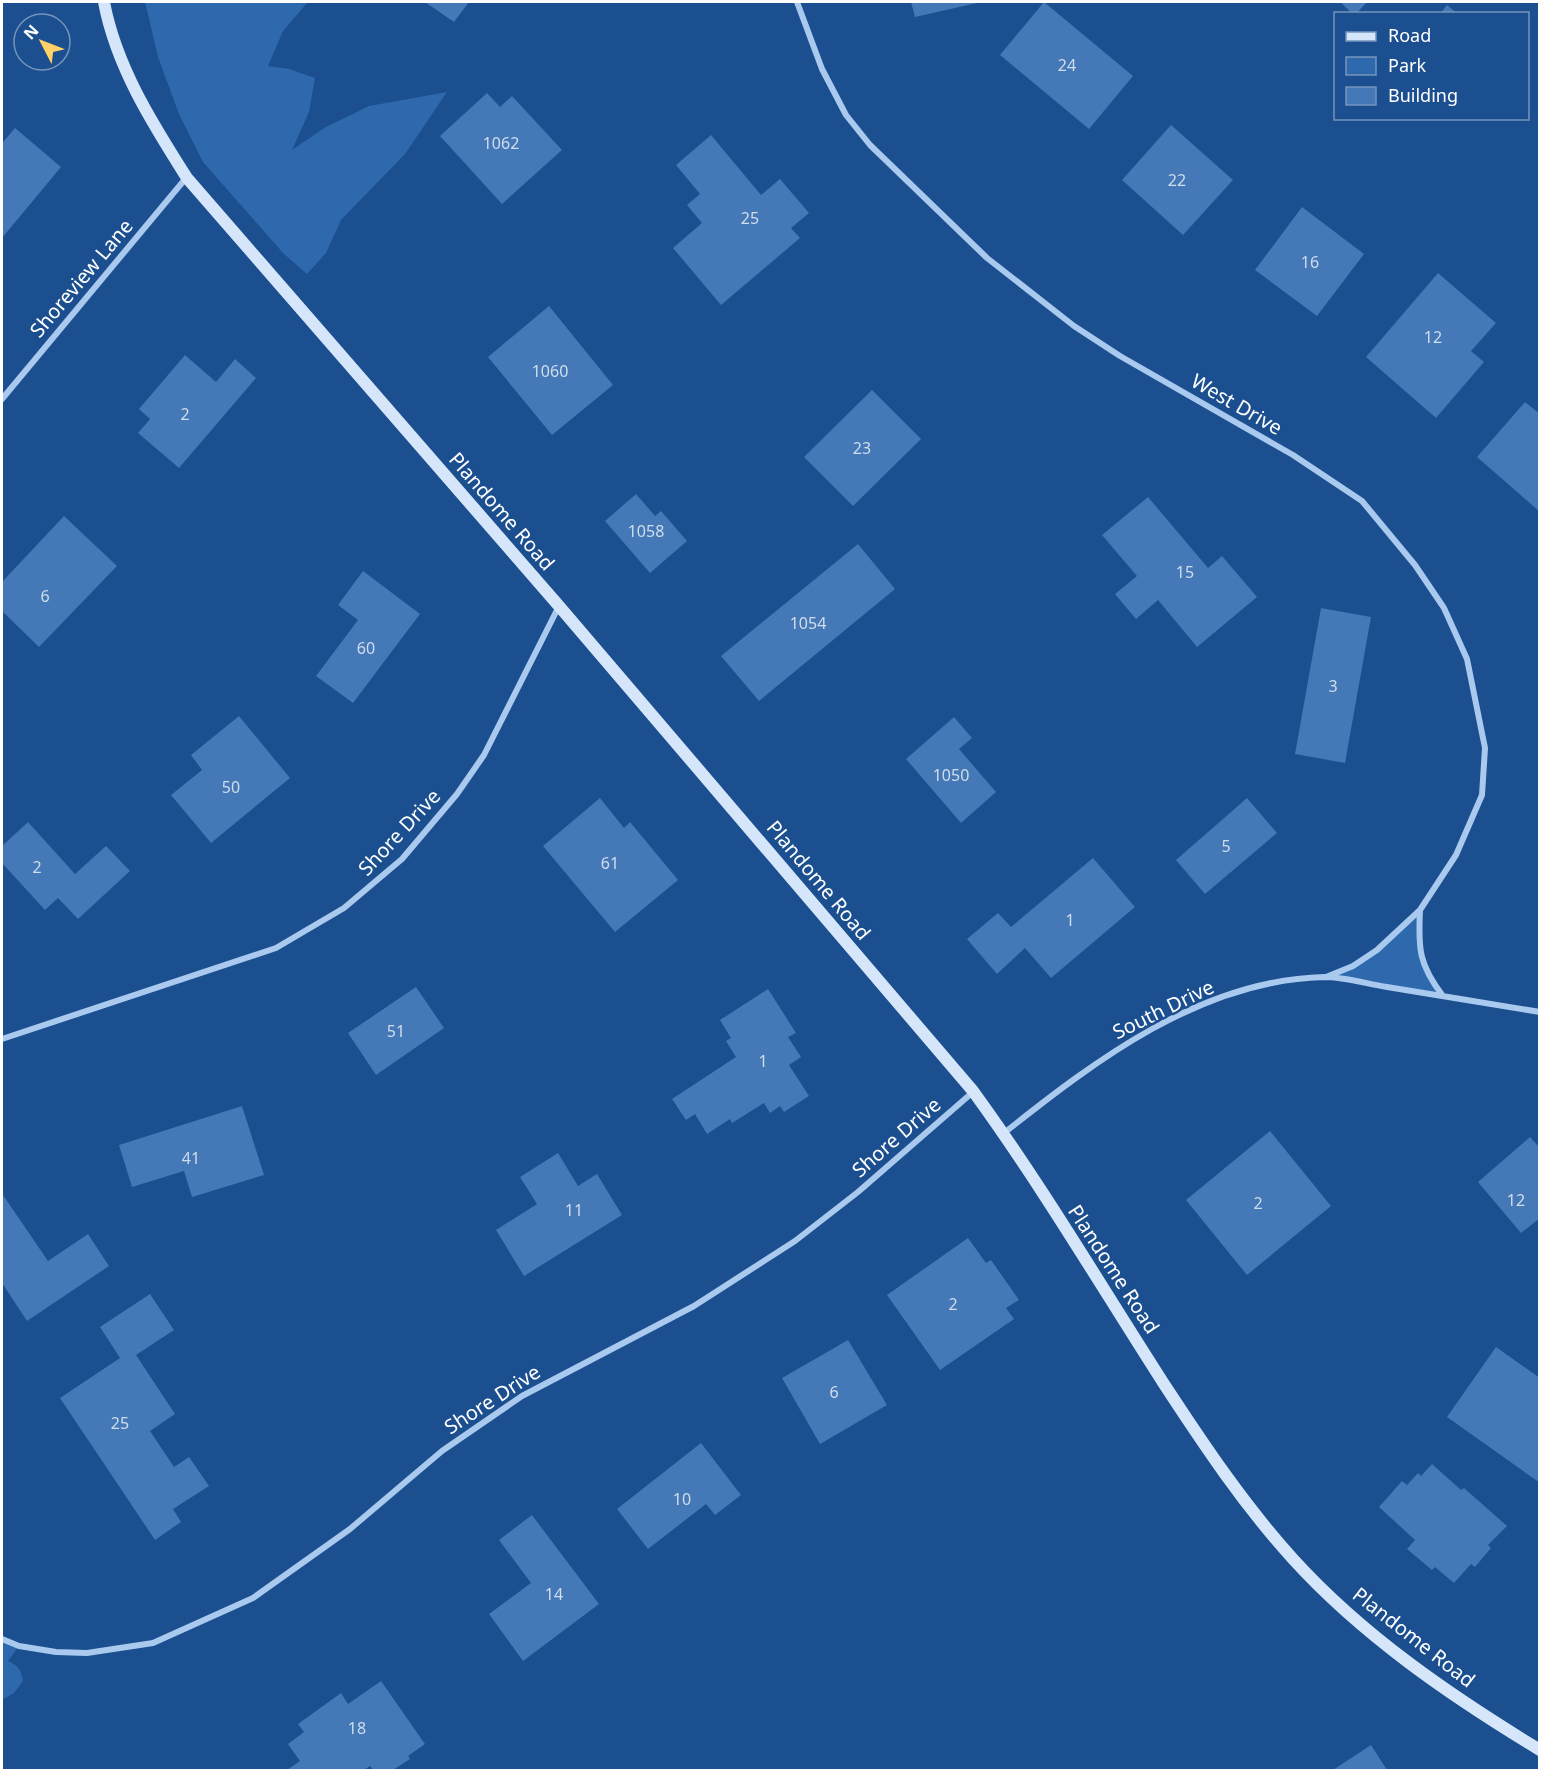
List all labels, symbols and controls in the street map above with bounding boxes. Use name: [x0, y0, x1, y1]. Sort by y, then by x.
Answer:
north arrow: [12, 12, 72, 72]
legend: [1334, 12, 1529, 120]
text: N: [18, 20, 43, 44]
text: Road: [1388, 23, 1431, 47]
text: Park: [1388, 53, 1426, 77]
house number: 24: [1058, 54, 1076, 76]
text: Building: [1388, 83, 1458, 107]
house number: 1062: [483, 132, 519, 154]
house number: 22: [1168, 169, 1186, 191]
house number: 25: [741, 207, 759, 229]
street label: Shoreview Lane: [24, 213, 138, 343]
house number: 16: [1301, 251, 1319, 273]
house number: 12: [1424, 326, 1442, 348]
house number: 1060: [532, 360, 568, 382]
street label: West Drive: [1187, 367, 1287, 441]
house number: 2: [180, 403, 190, 425]
house number: 23: [853, 437, 871, 459]
street label: Plandome Road: [443, 446, 561, 576]
house number: 1058: [628, 520, 664, 542]
house number: 15: [1176, 561, 1194, 583]
house number: 6: [40, 585, 50, 607]
house number: 1054: [790, 612, 826, 634]
house number: 60: [357, 637, 375, 659]
house number: 3: [1328, 675, 1338, 697]
house number: 1050: [933, 764, 969, 786]
house number: 50: [222, 776, 240, 798]
street label: Shore Drive: [352, 783, 446, 881]
street label: Plandome Road: [761, 814, 877, 946]
house number: 5: [1221, 835, 1231, 857]
house number: 61: [601, 852, 619, 874]
house number: 2: [32, 856, 42, 878]
house number: 1: [1065, 909, 1075, 931]
street label: South Drive: [1108, 973, 1218, 1045]
house number: 51: [387, 1020, 405, 1042]
house number: 1: [758, 1050, 768, 1072]
street label: Shore Drive: [846, 1091, 946, 1183]
house number: 41: [182, 1147, 200, 1169]
house number: 12: [1507, 1189, 1525, 1211]
house number: 2: [1253, 1192, 1263, 1214]
house number: 11: [565, 1199, 583, 1221]
street label: Plandome Road: [1062, 1199, 1166, 1339]
house number: 2: [948, 1293, 958, 1315]
street label: Shore Drive: [439, 1358, 545, 1440]
house number: 6: [829, 1381, 839, 1403]
house number: 25: [111, 1412, 129, 1434]
house number: 10: [673, 1488, 691, 1510]
street label: Plandome Road: [1347, 1581, 1481, 1693]
house number: 14: [545, 1583, 563, 1605]
house number: 18: [348, 1717, 366, 1739]

